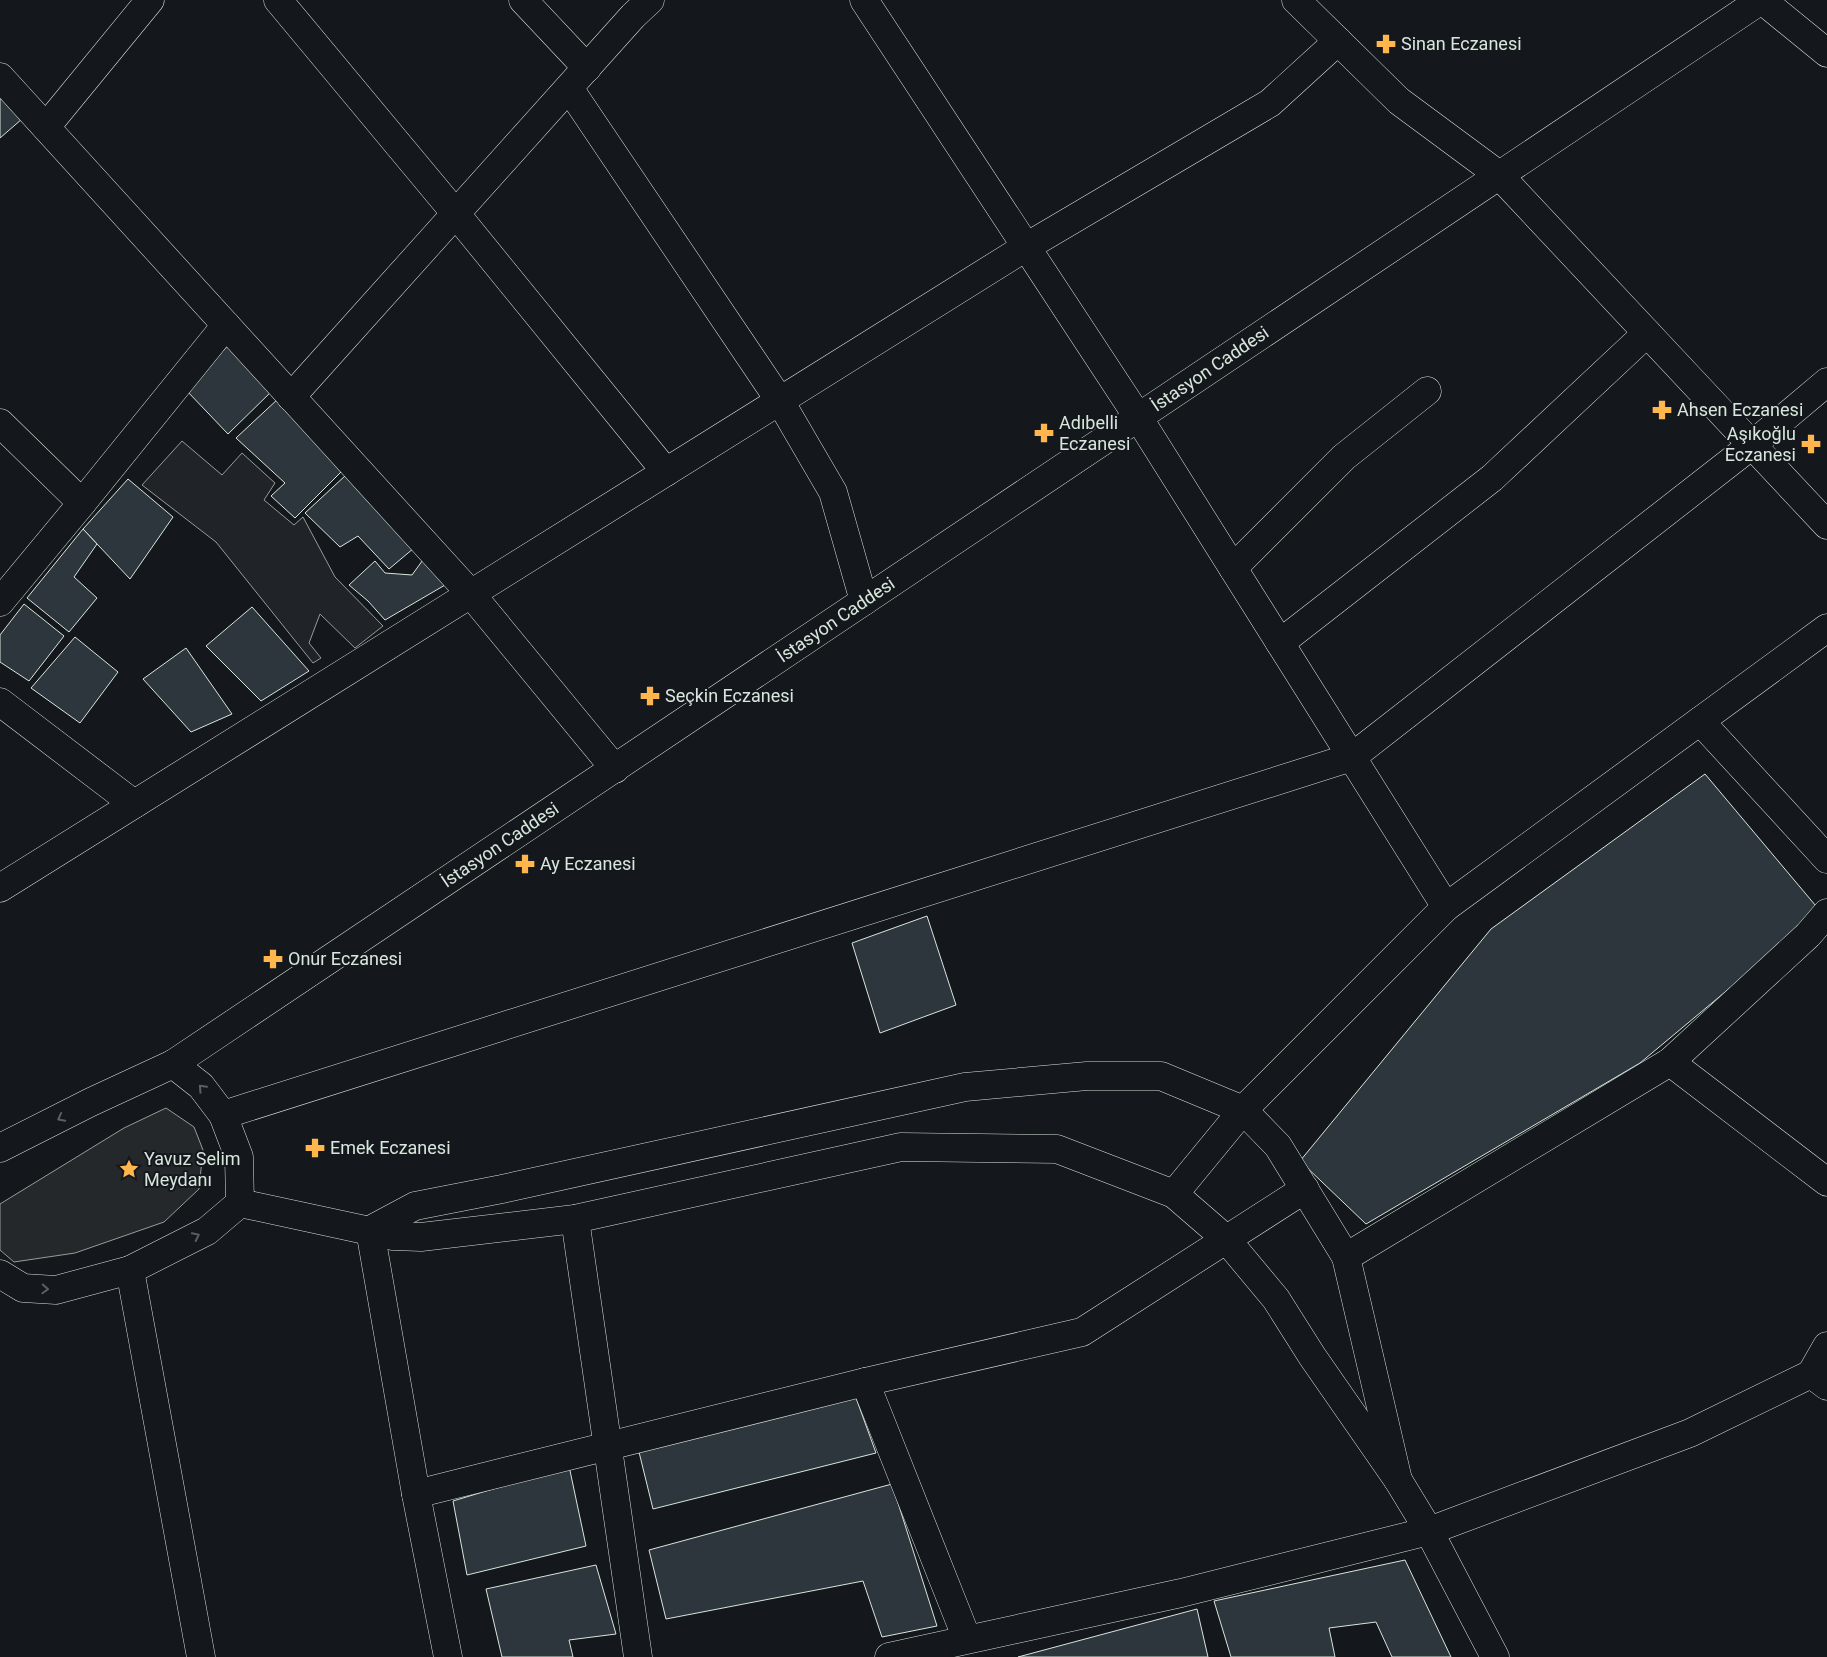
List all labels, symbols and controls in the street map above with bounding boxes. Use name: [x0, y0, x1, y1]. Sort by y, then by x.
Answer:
pharmacy icon: Sinan Eczanesi: [1375, 33, 1397, 55]
place label: Sinan Eczanesi: [1401, 33, 1522, 54]
street label: İstasyon Caddesi: [1147, 322, 1272, 416]
pharmacy icon: Ahsen Eczanesi: [1651, 399, 1673, 421]
place label: Ahsen Eczanesi: [1677, 399, 1803, 420]
place label: Adıbelli Eczanesi: [1059, 412, 1130, 454]
pharmacy icon: Adıbelli Eczanesi: [1033, 422, 1055, 444]
place label: Aşıkoğlu Eczanesi: [1725, 423, 1796, 465]
pharmacy icon: Aşıkoğlu Eczanesi: [1800, 433, 1822, 455]
street label: İstasyon Caddesi: [773, 573, 898, 667]
pharmacy icon: Seçkin Eczanesi: [639, 685, 661, 707]
place label: Seçkin Eczanesi: [665, 685, 794, 706]
street label: İstasyon Caddesi: [437, 798, 562, 892]
pharmacy icon: Ay Eczanesi: [514, 853, 536, 875]
place label: Ay Eczanesi: [540, 853, 636, 874]
pharmacy icon: Onur Eczanesi: [262, 948, 284, 970]
place label: Onur Eczanesi: [288, 948, 402, 969]
one-way arrow: [198, 1085, 207, 1094]
one-way arrow: [57, 1112, 66, 1122]
pharmacy icon: Emek Eczanesi: [304, 1137, 326, 1159]
place label: Emek Eczanesi: [330, 1137, 451, 1158]
place label: Yavuz Selim Meydanı: [144, 1148, 241, 1190]
place icon: Yavuz Selim Meydanı: [118, 1158, 140, 1180]
one-way arrow: [191, 1232, 200, 1242]
one-way arrow: [41, 1284, 49, 1295]

